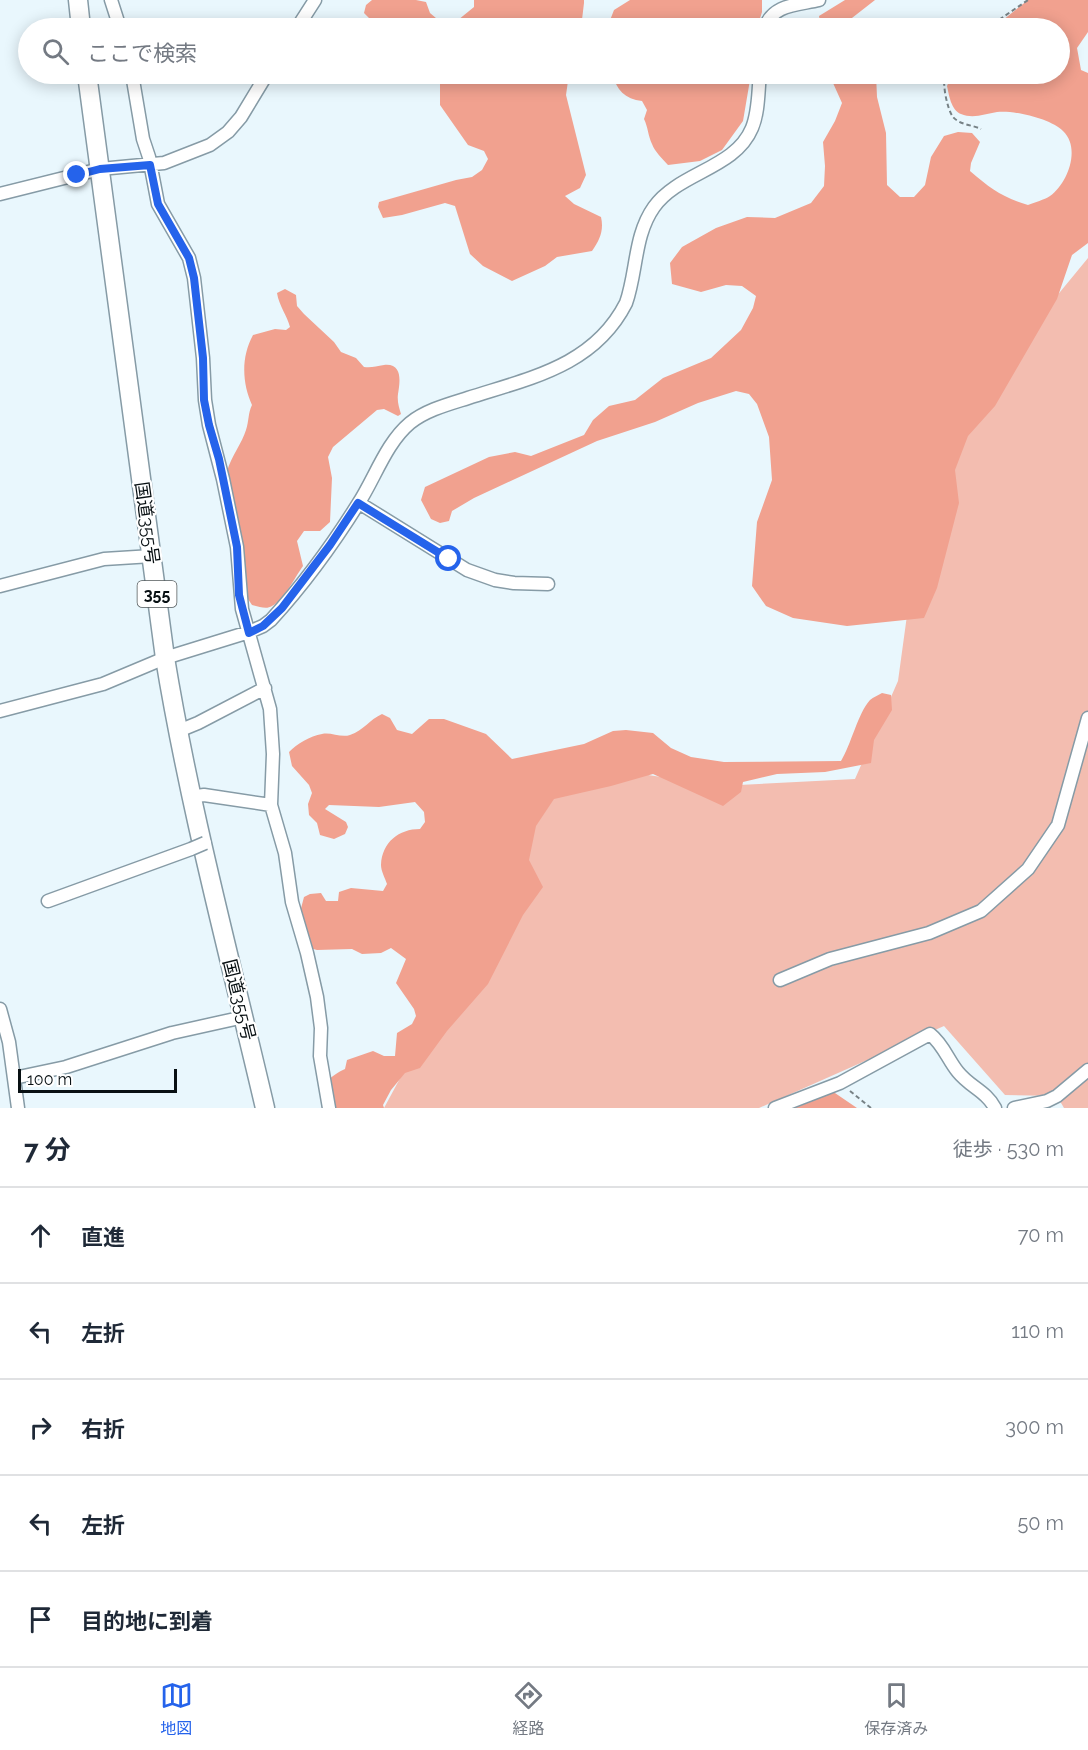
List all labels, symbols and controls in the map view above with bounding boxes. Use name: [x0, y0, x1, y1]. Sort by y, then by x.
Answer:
search box: [18, 18, 1070, 84]
icon: search: [39, 35, 72, 68]
text: ここで検索: [87, 40, 197, 66]
route end: [63, 161, 89, 187]
street label: 国道355号: [131, 480, 164, 566]
route start: [435, 545, 461, 571]
road number: 355: [138, 581, 176, 607]
street label: 国道355号: [219, 957, 260, 1043]
scale bar: [18, 1066, 177, 1094]
text: 100 m: [27, 1070, 72, 1089]
text: 7 分: [24, 1135, 71, 1165]
text: 徒歩 · 530 m: [953, 1137, 1064, 1161]
icon: ahead: [24, 1219, 57, 1252]
text: 70 m: [1018, 1223, 1064, 1247]
text: 直進: [81, 1224, 125, 1250]
icon: left: [24, 1315, 57, 1348]
text: 110 m: [1011, 1319, 1064, 1343]
text: 左折: [81, 1320, 125, 1346]
icon: right: [24, 1411, 57, 1444]
text: 300 m: [1005, 1415, 1064, 1439]
text: 右折: [81, 1416, 125, 1442]
icon: left: [24, 1507, 57, 1540]
text: 50 m: [1017, 1511, 1064, 1535]
text: 左折: [81, 1512, 125, 1538]
icon: arrive: [24, 1603, 57, 1636]
text: 目的地に到着: [81, 1608, 213, 1634]
tab: 地図: [160, 1679, 193, 1739]
tab: 経路: [512, 1679, 545, 1739]
tab: 保存済み: [864, 1679, 928, 1739]

